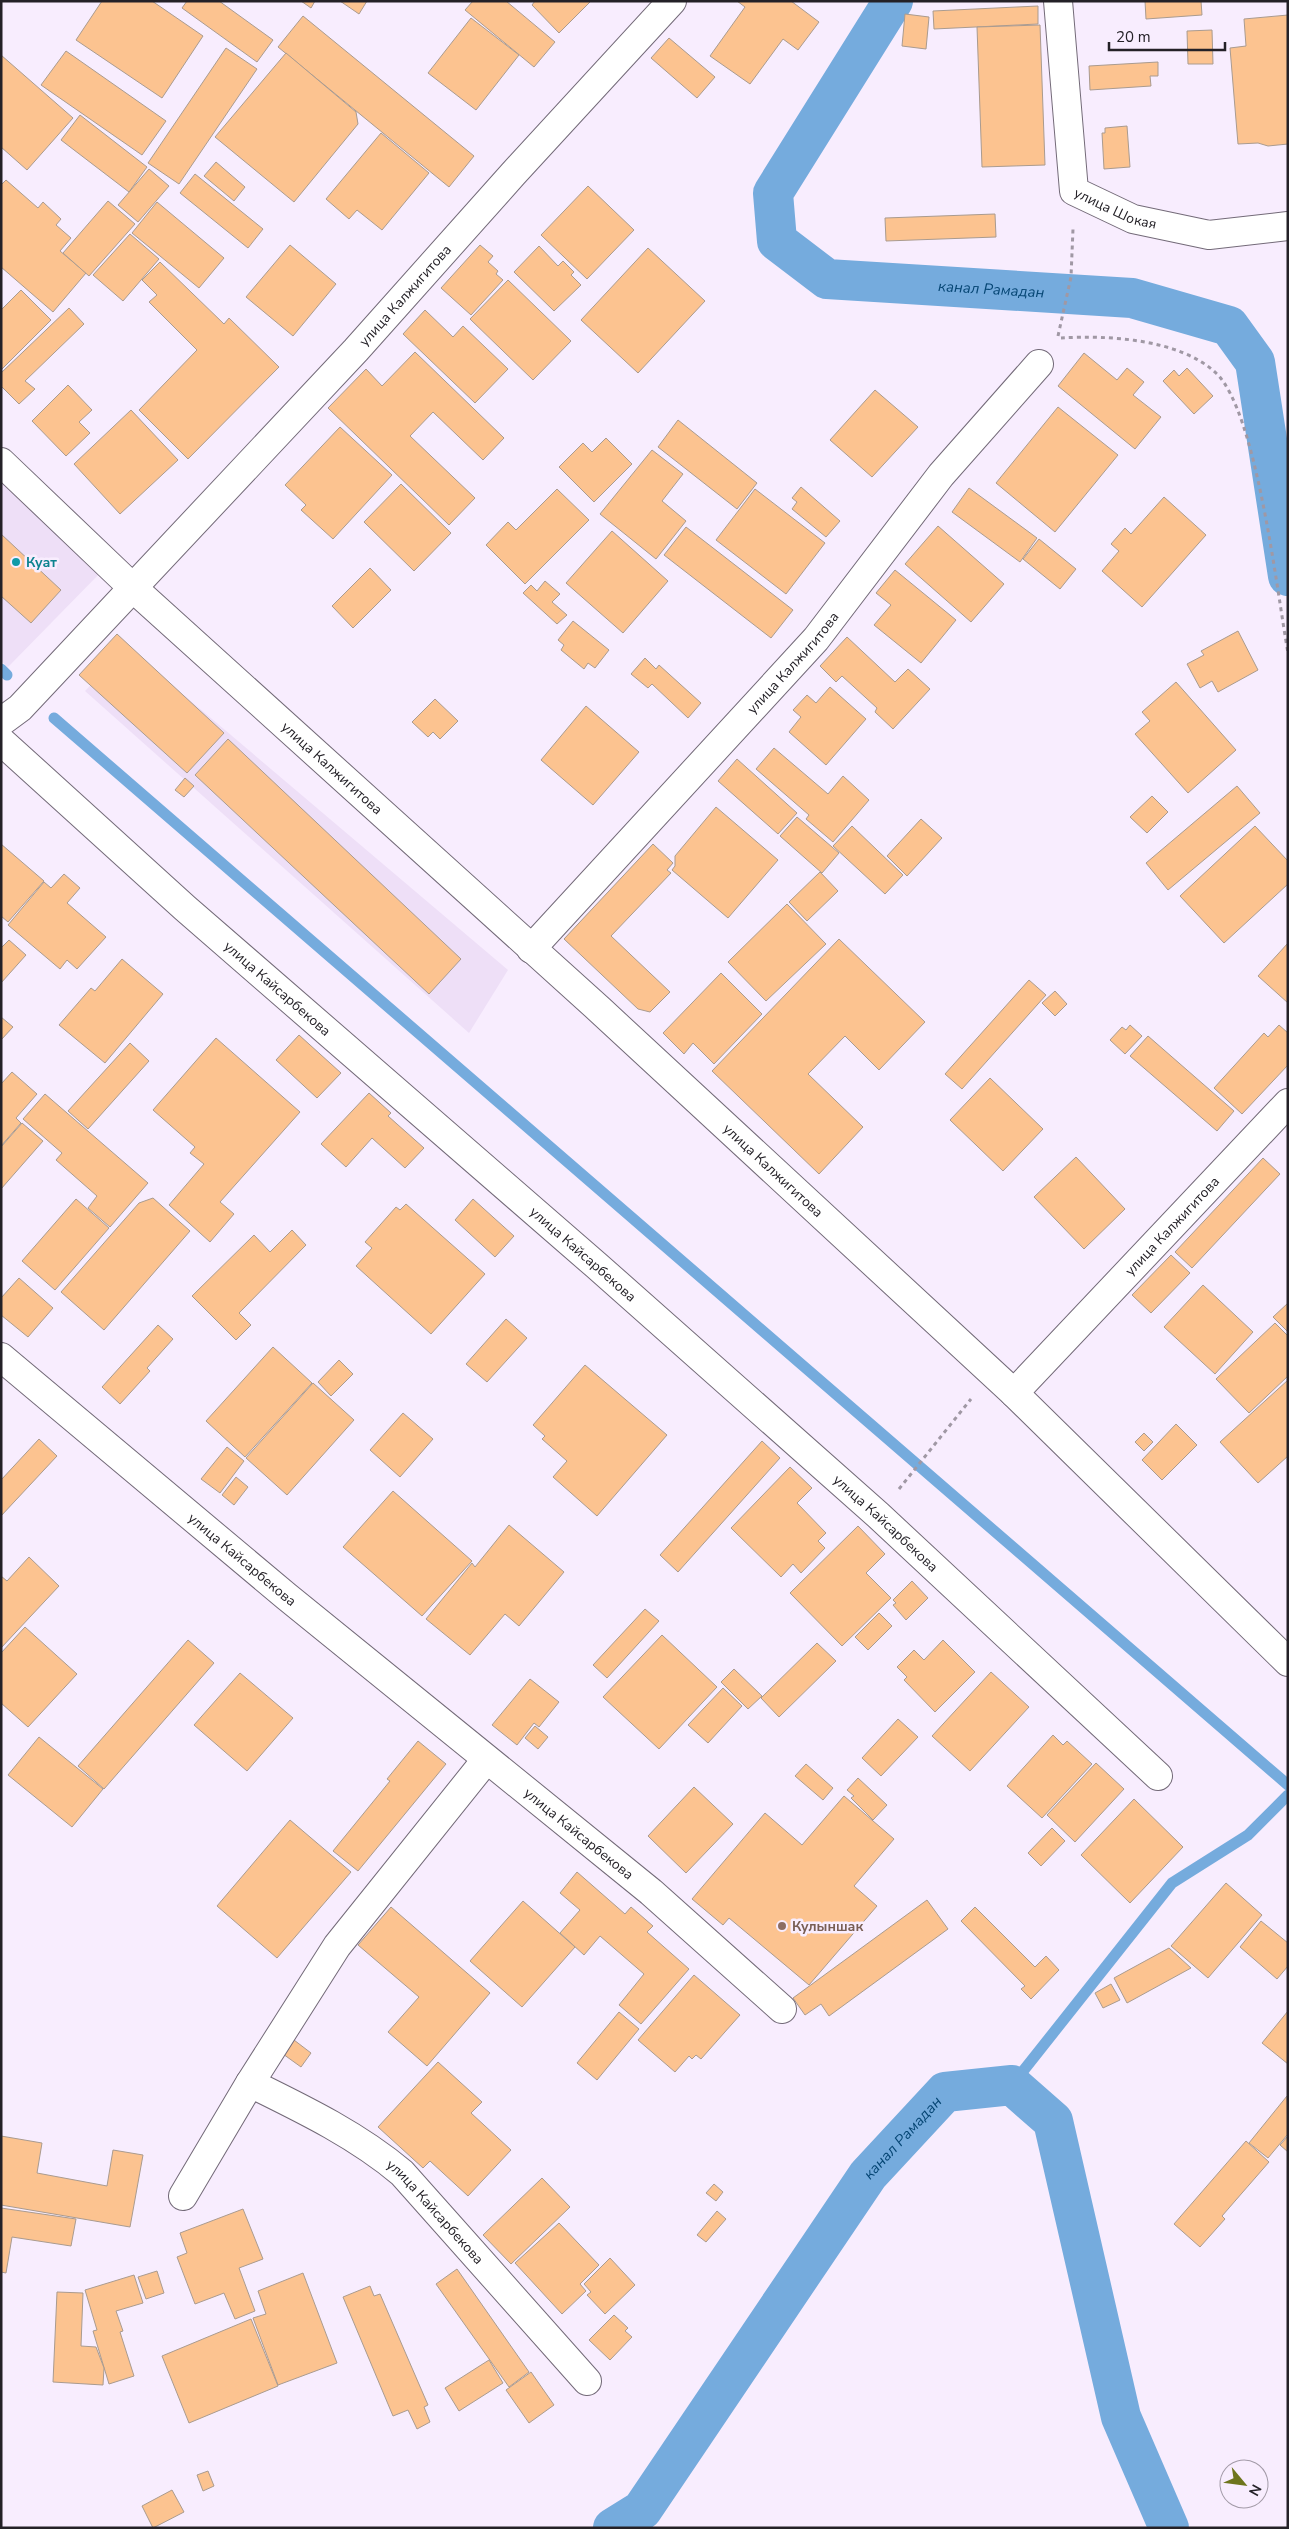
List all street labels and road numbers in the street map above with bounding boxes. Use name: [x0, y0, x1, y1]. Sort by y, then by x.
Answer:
street label: улица Шокая: [1071, 183, 1158, 233]
street label: улица Калжигитова: [354, 240, 455, 350]
street label: улица Калжигитова: [743, 608, 843, 718]
street label: улица Калжигитова: [278, 717, 387, 819]
street label: улица Кайсарбекова: [220, 937, 335, 1040]
street label: улица Калжигитова: [719, 1119, 828, 1221]
street label: улица Калжигитова: [1120, 1172, 1224, 1280]
street label: улица Кайсарбекова: [526, 1202, 641, 1306]
street label: улица Кайсарбекова: [829, 1470, 942, 1576]
street label: улица Кайсарбекова: [184, 1508, 301, 1610]
street label: улица Кайсарбекова: [520, 1783, 638, 1884]
street label: улица Кайсарбекова: [383, 2155, 488, 2268]

